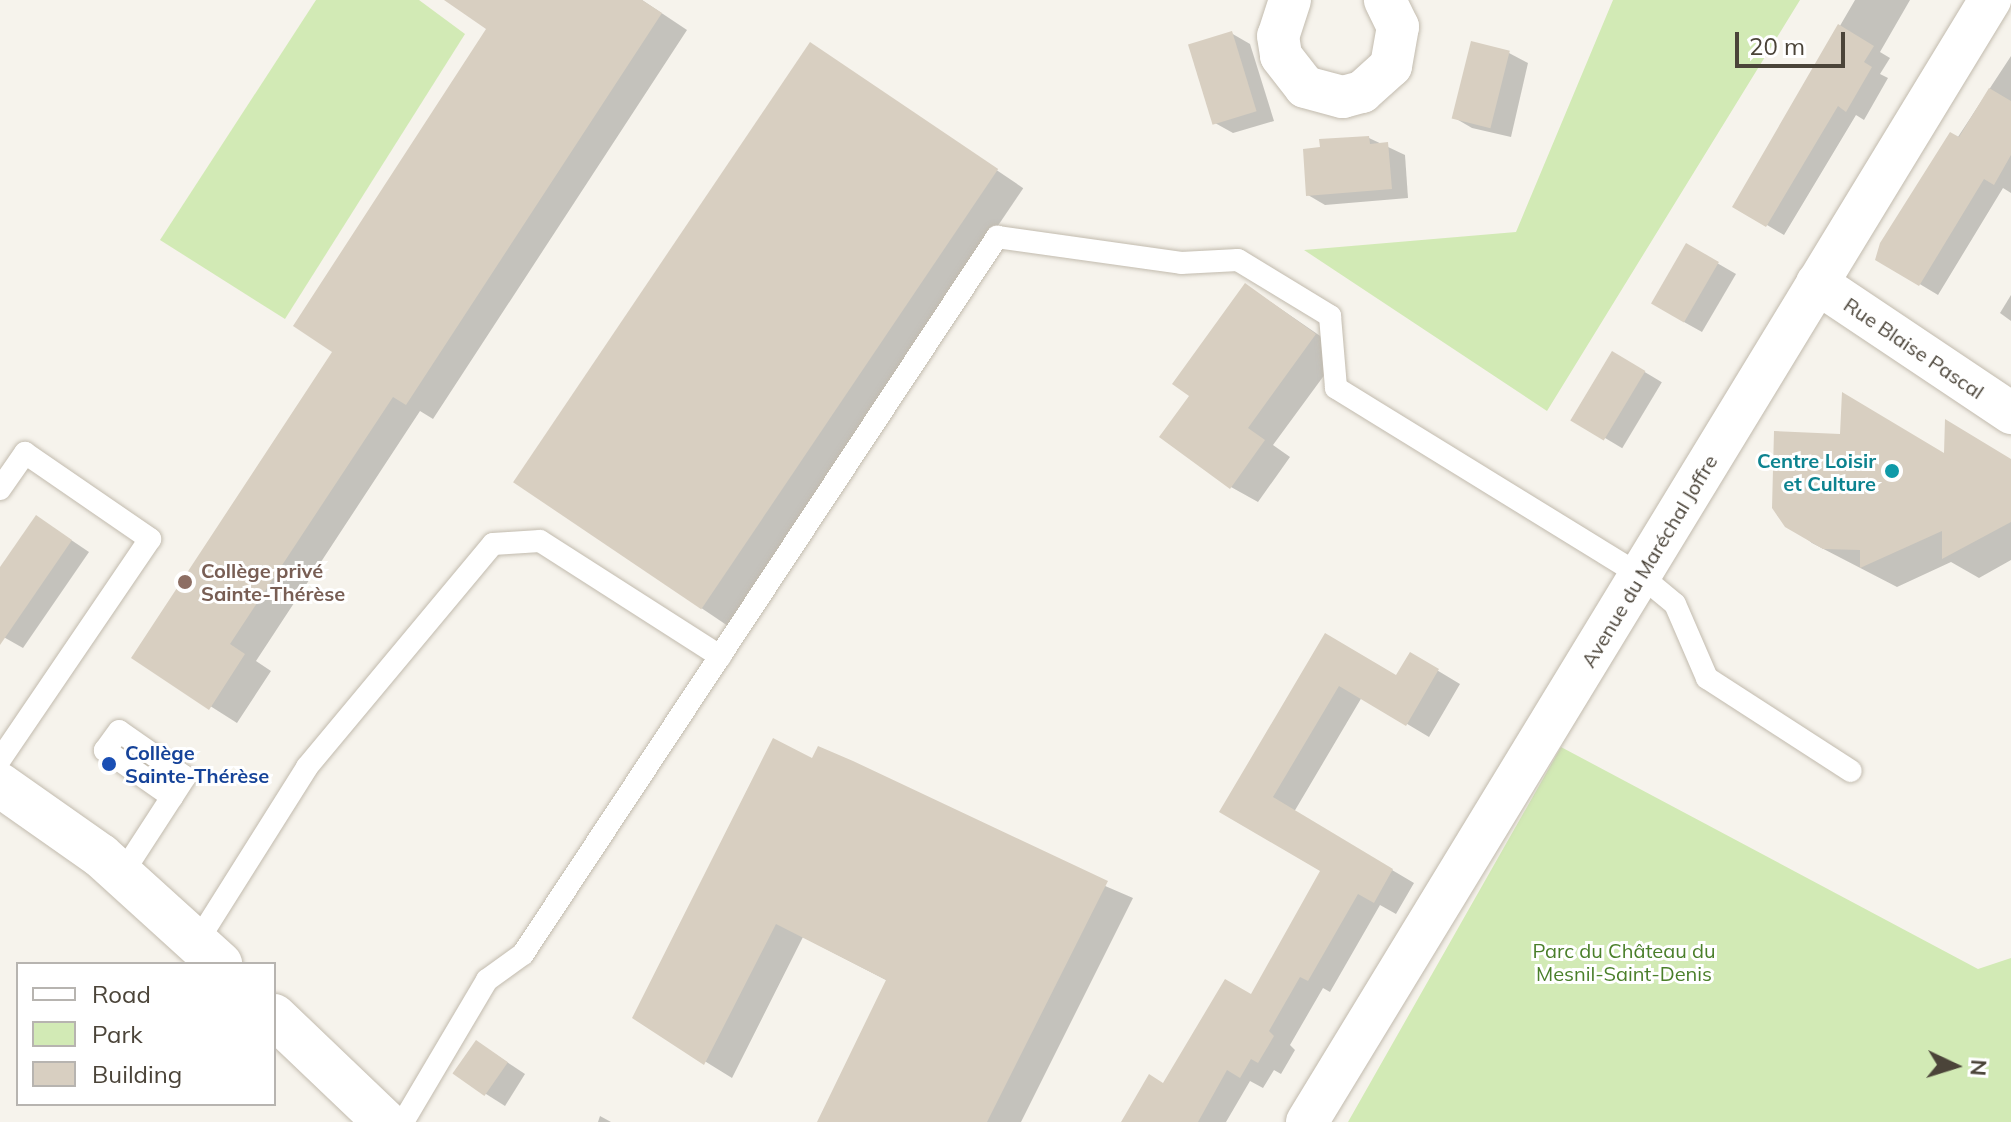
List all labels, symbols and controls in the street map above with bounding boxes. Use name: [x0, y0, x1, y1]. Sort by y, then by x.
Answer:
scale bar: [1739, 16, 1849, 66]
text: 20 m: [1749, 31, 1805, 61]
street label: Rue Blaise Pascal: [1839, 292, 1989, 404]
place label: Centre Loisir et Culture: [1757, 448, 1876, 495]
street label: Avenue du Maréchal Joffre: [1576, 450, 1722, 672]
marker: Centre Loisir et Culture: [1883, 462, 1901, 480]
place label: Collège privé Sainte-Thérèse: [201, 558, 345, 605]
marker: Collège privé Sainte-Thérèse: [176, 573, 194, 591]
place label: Collège Sainte-Thérèse: [125, 740, 269, 787]
marker: Collège Sainte-Thérèse: [100, 755, 118, 773]
park label: Parc du Château du Mesnil-Saint-Denis: [1532, 938, 1716, 985]
legend: [16, 962, 276, 1106]
text: Road: [92, 979, 151, 1009]
text: Park: [92, 1019, 143, 1049]
north arrow: [1915, 1026, 1995, 1106]
text: N: [1964, 1058, 1993, 1077]
text: Building: [92, 1059, 182, 1089]

